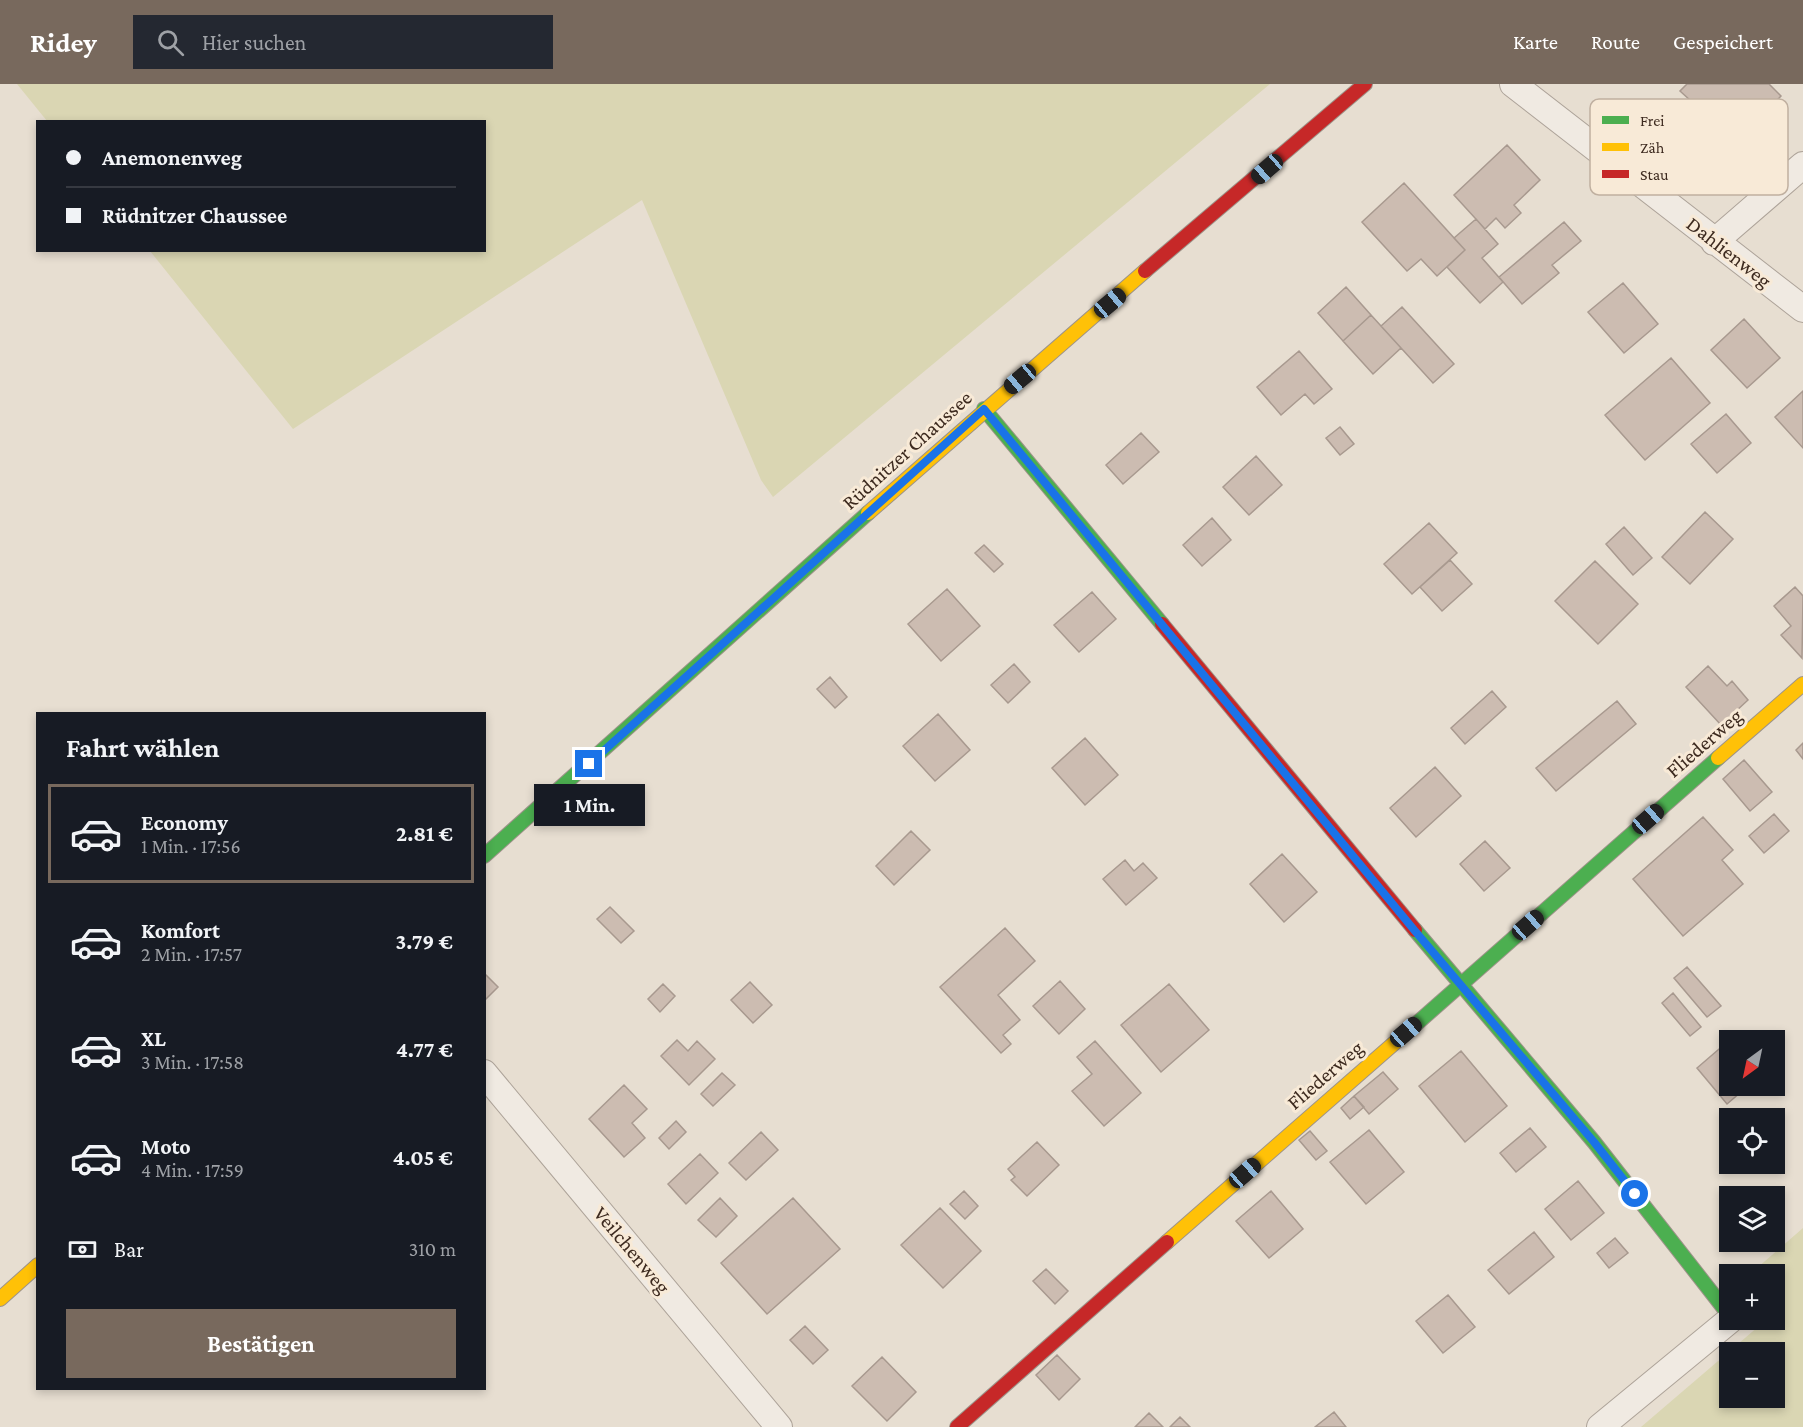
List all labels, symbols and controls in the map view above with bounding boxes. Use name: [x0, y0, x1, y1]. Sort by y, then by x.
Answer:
search box: [133, 15, 553, 69]
icon: search: [154, 26, 187, 59]
text: Ridey: [30, 27, 97, 58]
text: Hier suchen: [202, 30, 306, 55]
text: Karte: [1513, 30, 1558, 54]
text: Route: [1591, 30, 1640, 54]
text: Gespeichert: [1673, 30, 1773, 54]
legend: [1590, 99, 1788, 195]
text: Frei: [1640, 112, 1664, 129]
text: Zäh: [1640, 139, 1665, 156]
text: Anemonenweg: [102, 145, 242, 170]
car: [1248, 150, 1286, 188]
text: Stau: [1640, 166, 1669, 183]
text: Rüdnitzer Chaussee: [102, 203, 287, 228]
street label: Dahlienweg: [1682, 211, 1776, 293]
car: [1090, 285, 1130, 321]
car: [1000, 361, 1040, 397]
street label: Rüdnitzer Chaussee: [837, 385, 977, 515]
street label: Fliederweg: [1661, 703, 1747, 783]
text: Fahrt wählen: [66, 733, 219, 763]
route end: [575, 750, 602, 777]
callout: 1 Min.: [534, 785, 644, 827]
text: 1 Min.: [564, 794, 615, 816]
car: [1629, 800, 1667, 838]
icon: car: [69, 807, 123, 861]
text: Economy: [141, 810, 228, 835]
text: 2.81 €: [396, 821, 453, 846]
text: 1 Min. · 17:56: [141, 835, 241, 857]
car: [1509, 906, 1547, 944]
icon: car: [69, 915, 123, 969]
text: Komfort: [141, 918, 220, 943]
text: 3.79 €: [396, 929, 453, 954]
text: 2 Min. · 17:57: [141, 943, 242, 965]
car: [1387, 1013, 1425, 1051]
icon: car: [69, 1023, 123, 1077]
text: XL: [141, 1026, 166, 1051]
north arrow: [1719, 1030, 1785, 1096]
map controls: [1719, 1030, 1785, 1408]
street label: Fliederweg: [1282, 1035, 1368, 1115]
text: 4.77 €: [396, 1037, 453, 1062]
text: 3 Min. · 17:58: [141, 1051, 244, 1073]
button: locate: [1719, 1108, 1785, 1174]
icon: car: [69, 1131, 123, 1185]
text: Moto: [141, 1134, 191, 1159]
text: 4.05 €: [393, 1145, 453, 1170]
car: [1226, 1154, 1264, 1192]
text: 4 Min. · 17:59: [141, 1159, 244, 1181]
route start: [1621, 1180, 1648, 1207]
button: layers: [1719, 1186, 1785, 1252]
street label: Veilchenweg: [589, 1202, 675, 1298]
icon: cash: [66, 1233, 99, 1266]
text: Bar: [114, 1237, 144, 1262]
text: 310 m: [409, 1238, 456, 1260]
button: +: [1719, 1264, 1785, 1330]
button: Bestätigen: [66, 1309, 456, 1378]
button: −: [1719, 1342, 1785, 1408]

